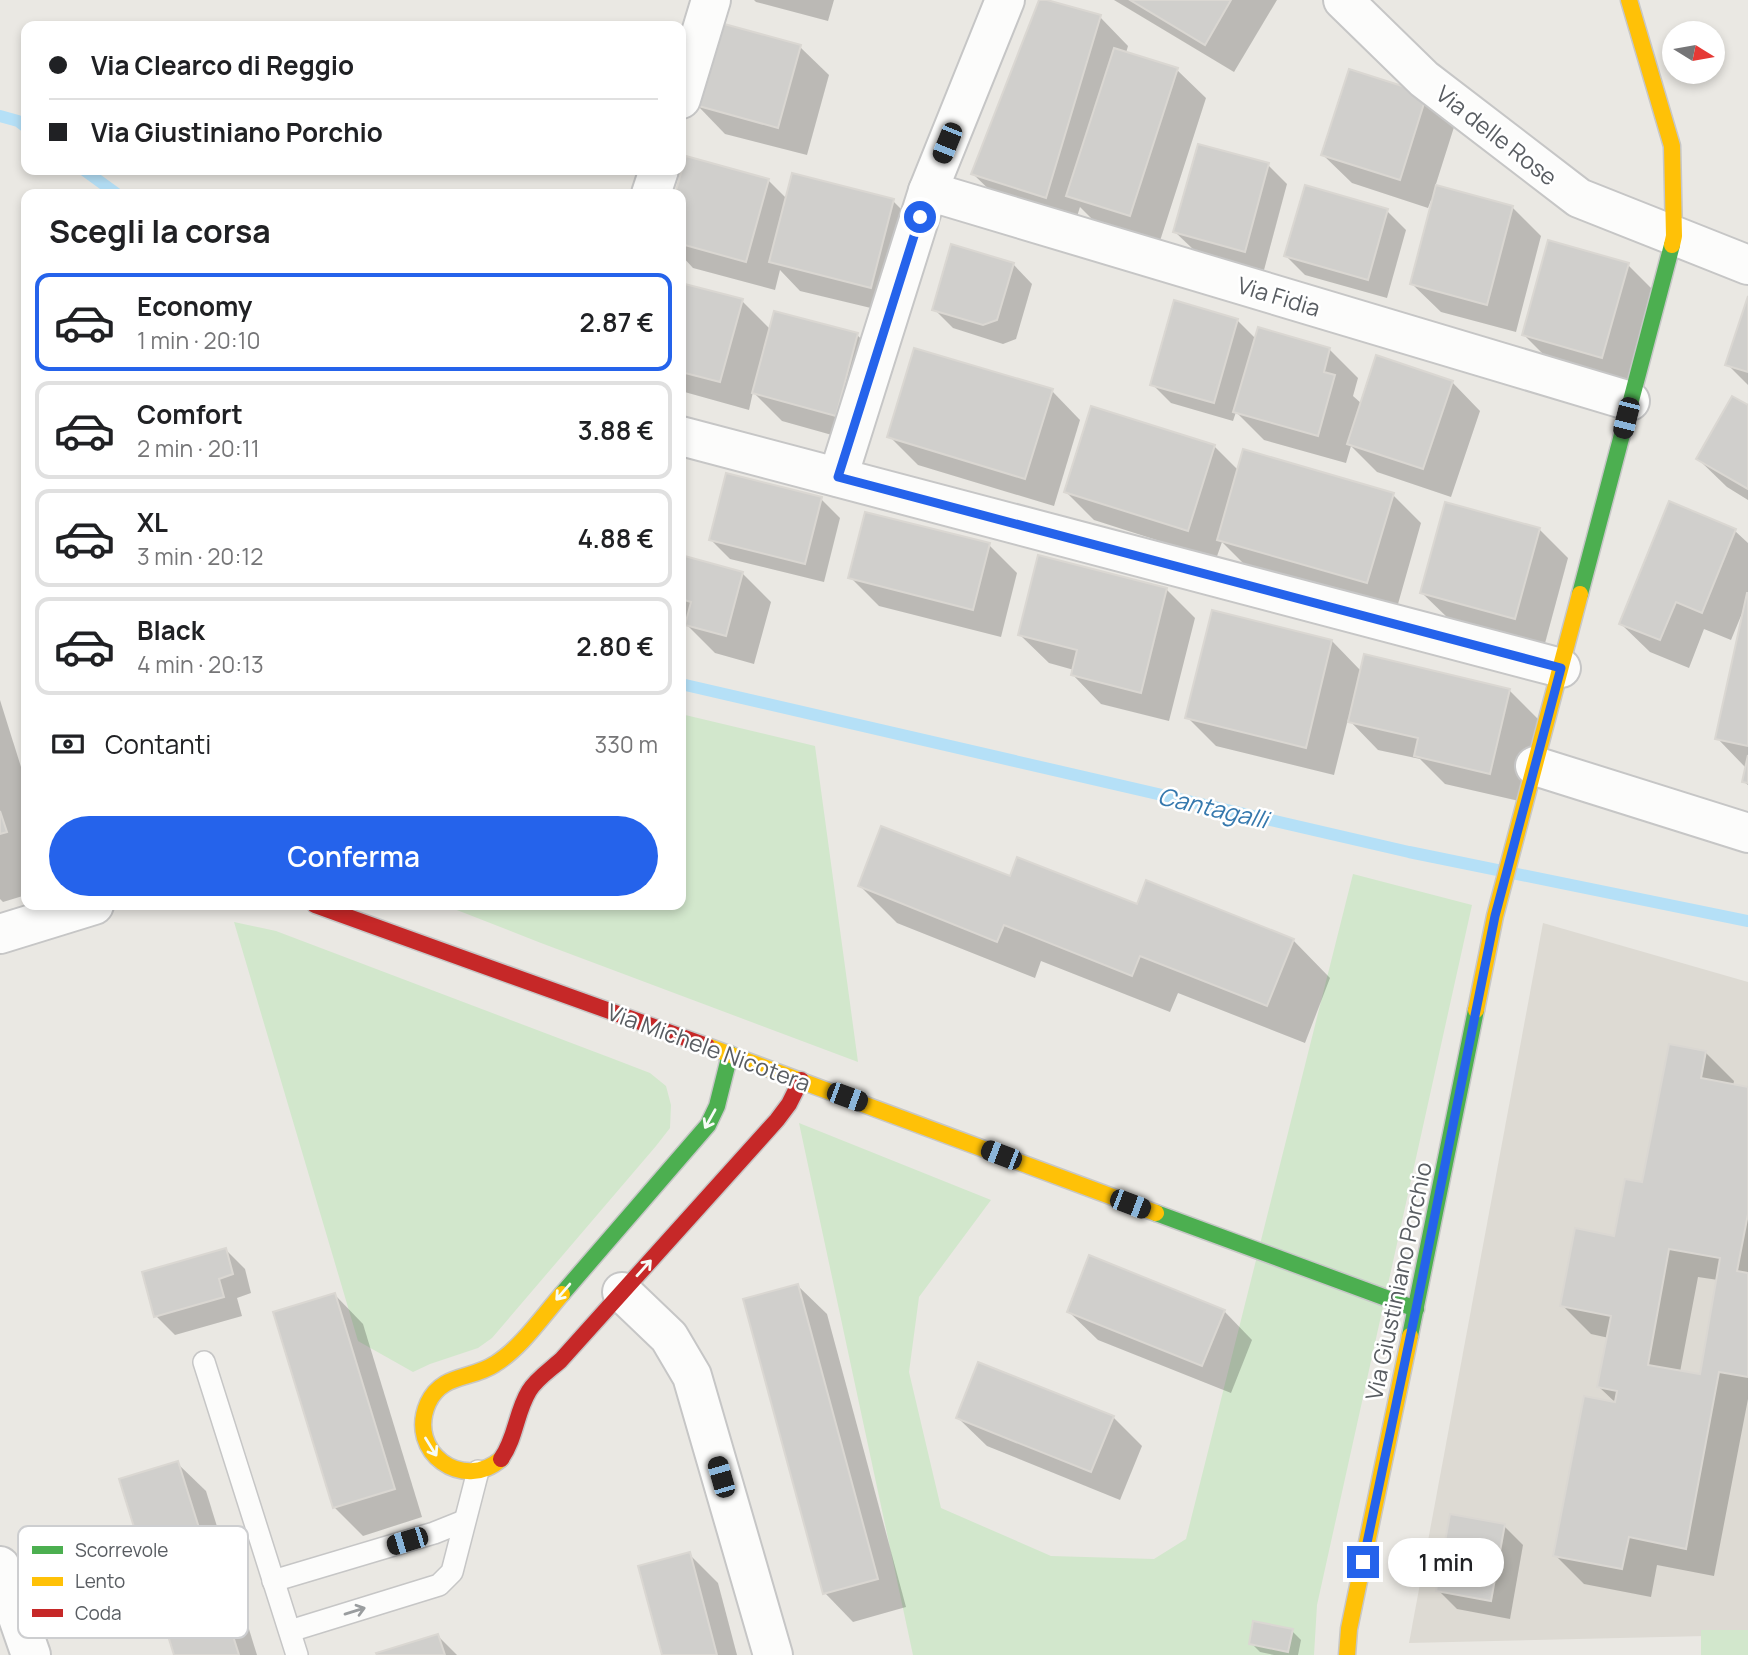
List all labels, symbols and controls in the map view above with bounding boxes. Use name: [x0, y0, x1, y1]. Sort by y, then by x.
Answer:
north arrow: [1662, 21, 1726, 84]
map controls: [1662, 21, 1725, 84]
text: Via Clearco di Reggio: [91, 47, 354, 83]
street label: Via delle Rose: [1430, 78, 1564, 192]
text: Via Giustiniano Porchio: [91, 114, 383, 150]
car: [930, 120, 965, 166]
route start: [904, 201, 936, 233]
text: Scegli la corsa: [49, 209, 271, 253]
street label: Via Fidia: [1234, 268, 1324, 324]
text: Economy: [137, 288, 252, 324]
icon: car: [53, 291, 116, 354]
text: 2.87 €: [579, 304, 654, 340]
text: 1 min · 20:10: [137, 324, 261, 356]
car: [1611, 395, 1642, 441]
text: Comfort: [137, 396, 243, 432]
icon: car: [53, 399, 116, 462]
text: 3.88 €: [578, 412, 654, 448]
text: 2 min · 20:11: [137, 432, 260, 464]
text: XL: [137, 504, 168, 540]
icon: car: [53, 507, 116, 570]
text: 4.88 €: [577, 520, 654, 556]
text: 3 min · 20:12: [137, 540, 263, 572]
text: Black: [137, 612, 205, 648]
icon: car: [53, 615, 116, 678]
text: 2.80 €: [576, 628, 654, 664]
text: 4 min · 20:13: [137, 648, 264, 680]
icon: cash: [49, 725, 87, 763]
text: Contanti: [105, 726, 211, 762]
text: 330 m: [594, 728, 658, 760]
water label: Cantagalli: [1155, 778, 1275, 836]
button: Conferma: [49, 816, 658, 896]
street label: Via Michele Nicotera: [603, 995, 815, 1099]
car: [824, 1080, 871, 1114]
one-way arrow: [703, 1108, 717, 1128]
car: [978, 1138, 1025, 1172]
street label: Via Giustiniano Porchio: [1357, 1159, 1439, 1403]
car: [1107, 1187, 1154, 1221]
one-way arrow: [636, 1259, 652, 1277]
one-way arrow: [555, 1283, 571, 1301]
one-way arrow: [424, 1437, 438, 1457]
car: [706, 1454, 737, 1500]
car: [384, 1525, 431, 1557]
legend: [18, 1526, 248, 1638]
text: Scorrevole: [75, 1537, 168, 1563]
callout: 1 min: [1388, 1538, 1503, 1586]
route end: [1347, 1546, 1379, 1578]
text: 1 min: [1419, 1546, 1473, 1578]
text: Lento: [75, 1568, 125, 1594]
text: Coda: [75, 1600, 122, 1626]
one-way arrow: [343, 1603, 365, 1616]

